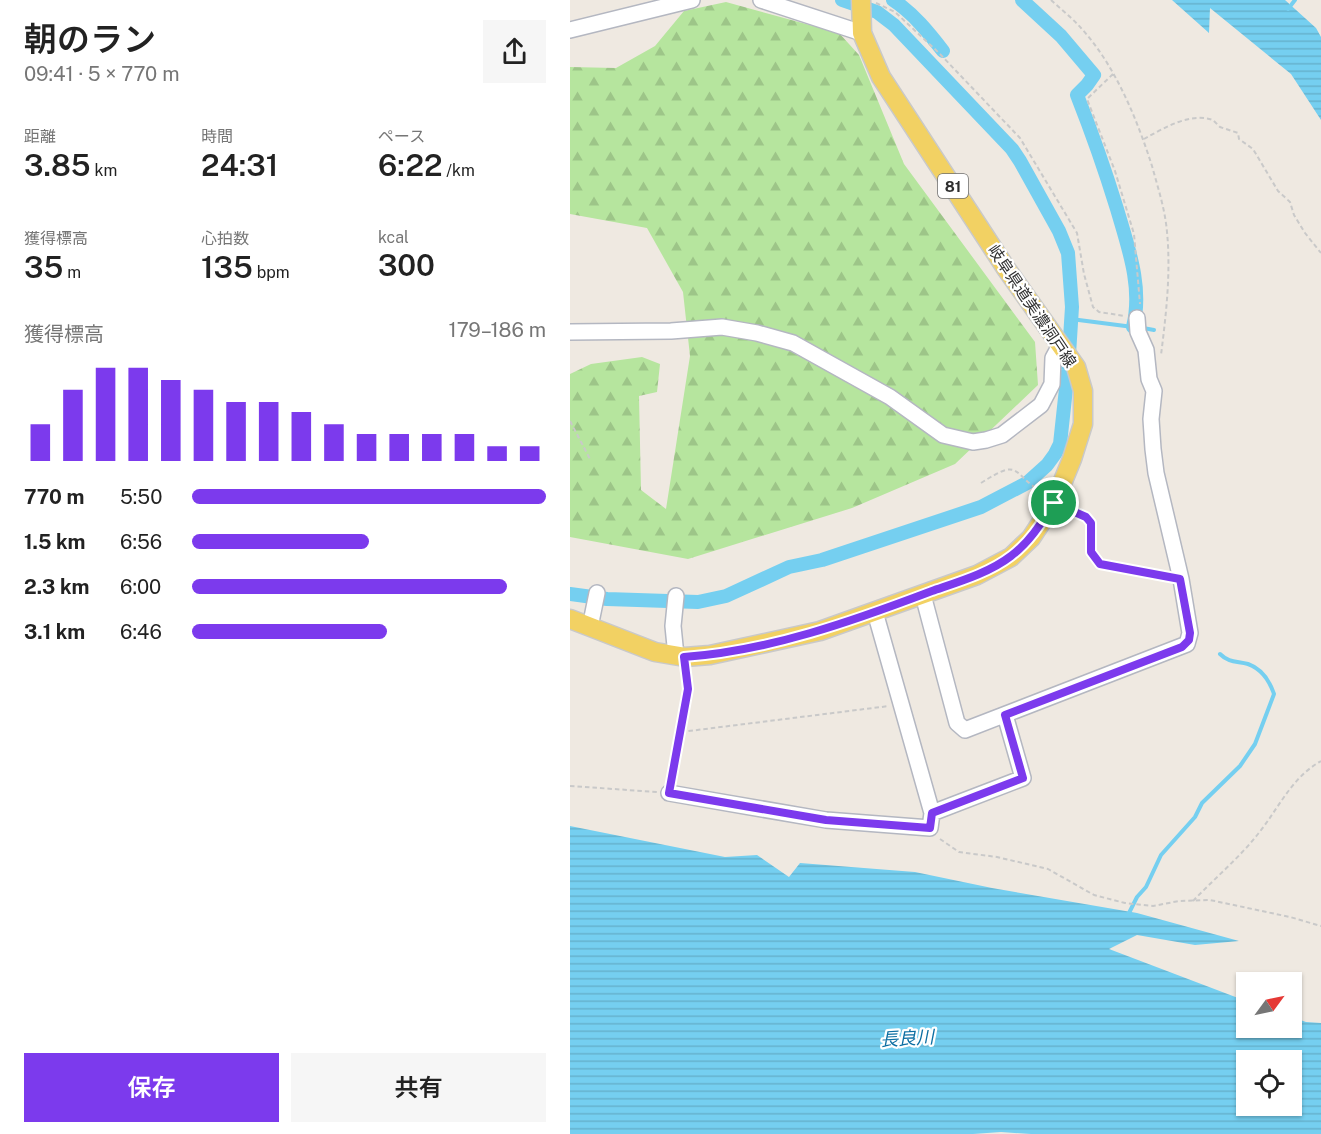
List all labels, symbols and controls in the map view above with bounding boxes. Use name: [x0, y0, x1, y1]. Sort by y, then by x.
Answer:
text: 朝のラン: [24, 20, 156, 58]
button: share: [483, 20, 546, 83]
text: 09:41 · 5 × 770 m: [24, 62, 180, 86]
text: 距離: [24, 127, 56, 146]
text: 時間: [201, 127, 233, 146]
text: ペース: [378, 127, 425, 146]
text: 3.85: [24, 147, 91, 183]
text: 24:31: [201, 147, 278, 183]
text: 6:22: [378, 147, 442, 183]
text: km: [91, 161, 117, 180]
text: /km: [442, 161, 475, 180]
road number: 81: [938, 174, 968, 198]
text: kcal: [378, 228, 409, 247]
text: 獲得標高: [24, 229, 88, 248]
text: 心拍数: [201, 229, 249, 248]
street label: 岐阜県道美濃洞戸線: [984, 241, 1080, 371]
text: 300: [378, 247, 435, 283]
text: 35: [24, 249, 63, 285]
text: 135: [201, 249, 253, 285]
text: m: [63, 263, 81, 282]
text: bpm: [253, 263, 290, 282]
text: 179–186 m: [449, 318, 546, 342]
text: 獲得標高: [24, 322, 104, 346]
pin: [1028, 477, 1079, 528]
text: 770 m: [24, 485, 84, 509]
text: 5:50: [120, 485, 162, 509]
icon: arrive: [1037, 486, 1070, 519]
text: 1.5 km: [24, 530, 85, 554]
text: 6:56: [120, 530, 162, 554]
text: 2.3 km: [24, 575, 89, 599]
text: 6:00: [120, 575, 161, 599]
text: 3.1 km: [24, 620, 85, 644]
text: 6:46: [120, 620, 162, 644]
north arrow: [1236, 972, 1302, 1038]
map controls: [1236, 972, 1302, 1116]
water label: 長良川: [879, 1026, 937, 1050]
button: locate: [1236, 1050, 1302, 1116]
button: 保存: [24, 1053, 279, 1122]
button: 共有: [291, 1053, 546, 1122]

